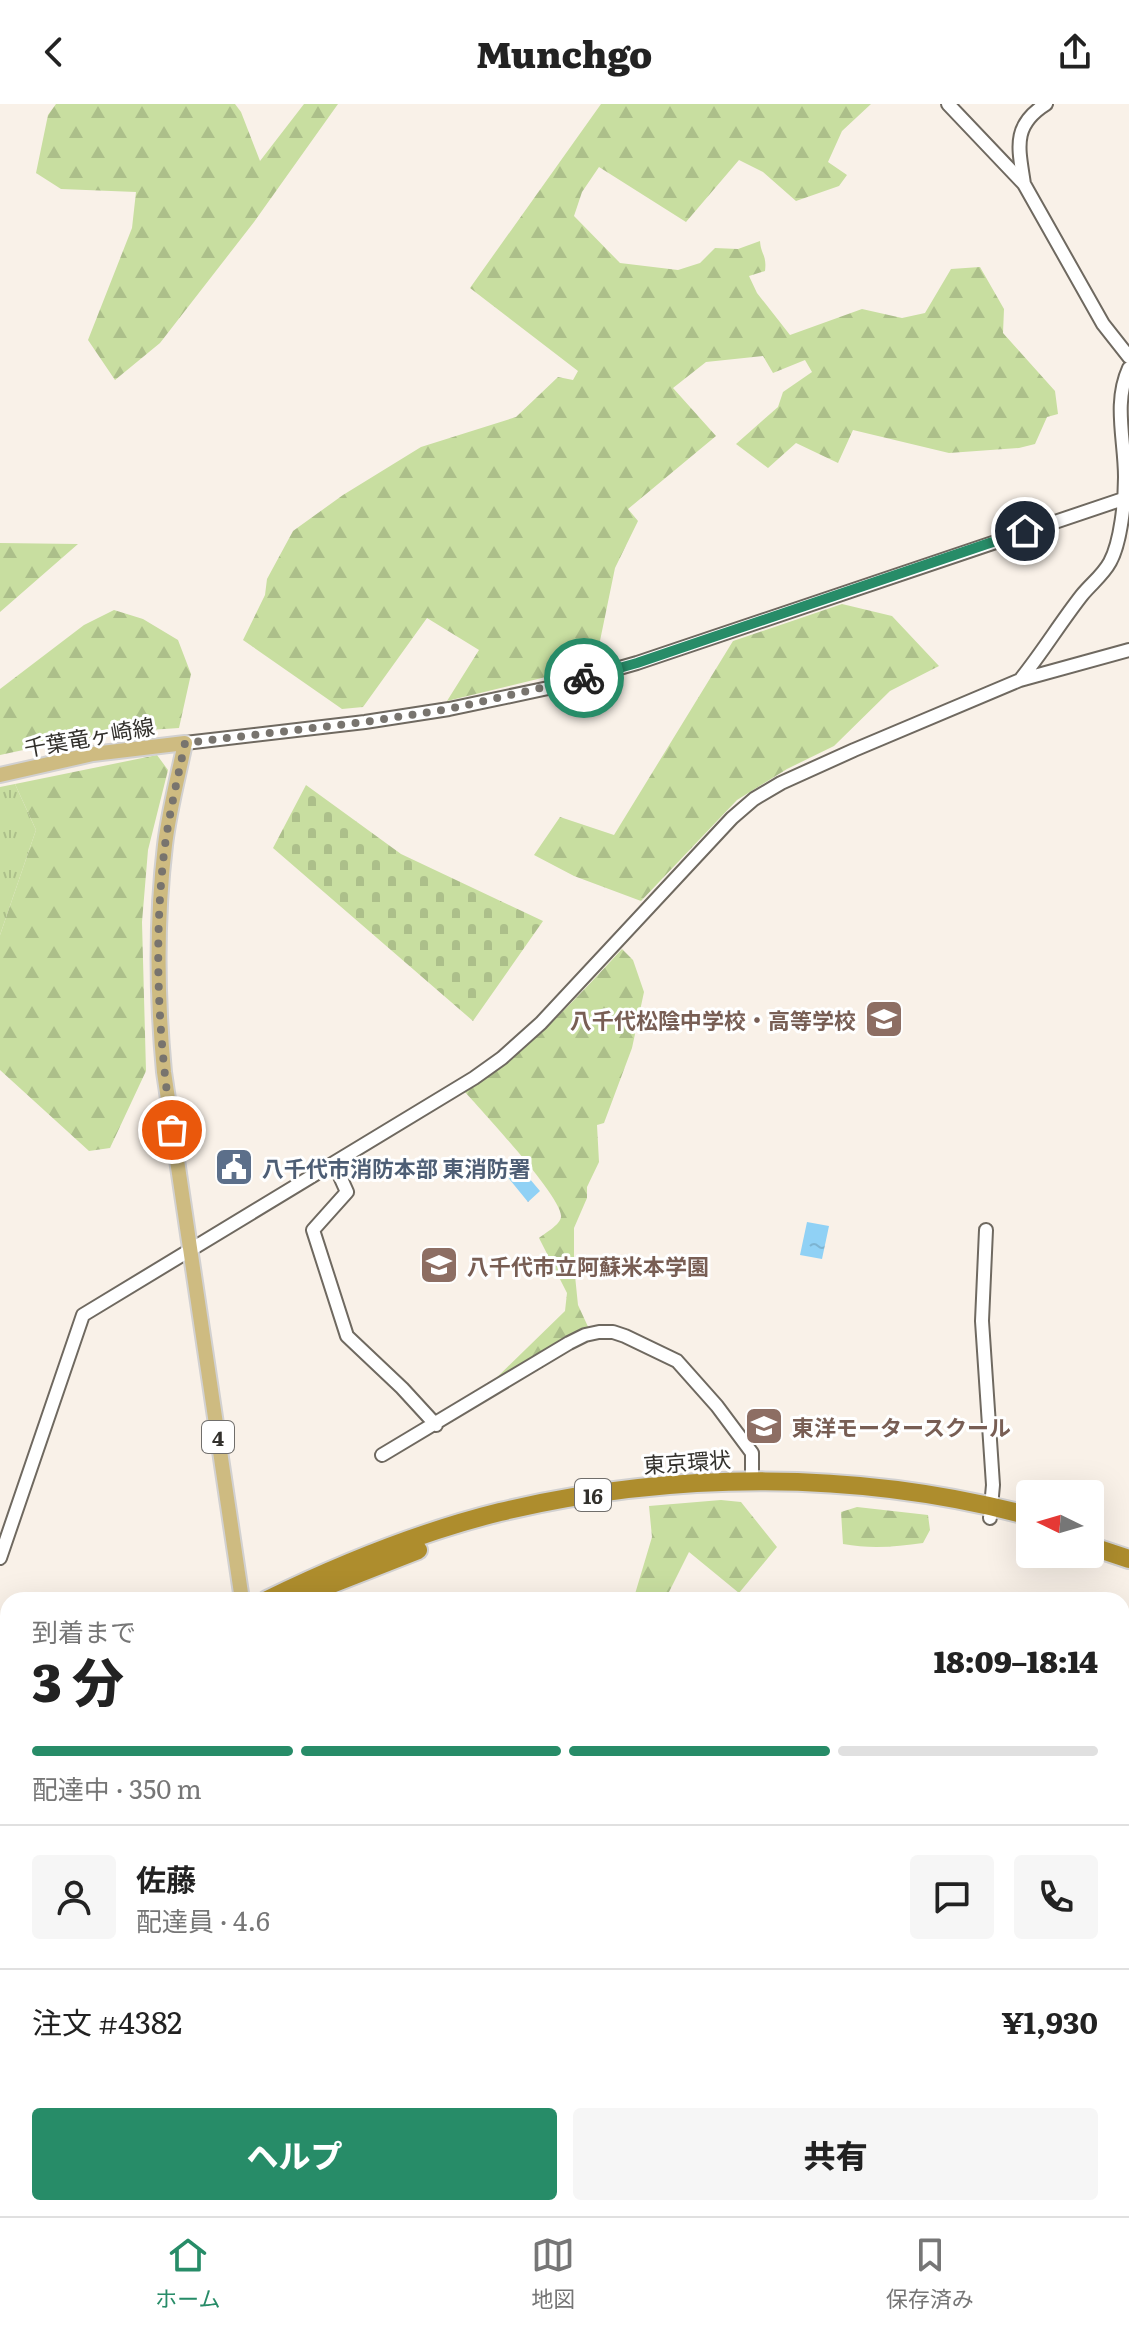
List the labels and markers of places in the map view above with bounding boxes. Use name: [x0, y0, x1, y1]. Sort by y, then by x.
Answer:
pin: [991, 497, 1059, 565]
school or university icon: 八千代松陰中学校・高等学校: [863, 998, 905, 1040]
place label: 八千代松陰中学校・高等学校: [570, 1003, 856, 1036]
pin: [138, 1096, 206, 1164]
public building icon: 八千代市消防本部 東消防署: [213, 1146, 255, 1188]
place label: 八千代市消防本部 東消防署: [262, 1151, 530, 1184]
school or university icon: 八千代市立阿蘇米本学園: [418, 1244, 460, 1286]
place label: 八千代市立阿蘇米本学園: [467, 1249, 709, 1282]
school or university icon: 東洋モータースクール: [743, 1405, 785, 1447]
place label: 東洋モータースクール: [792, 1410, 1011, 1443]

